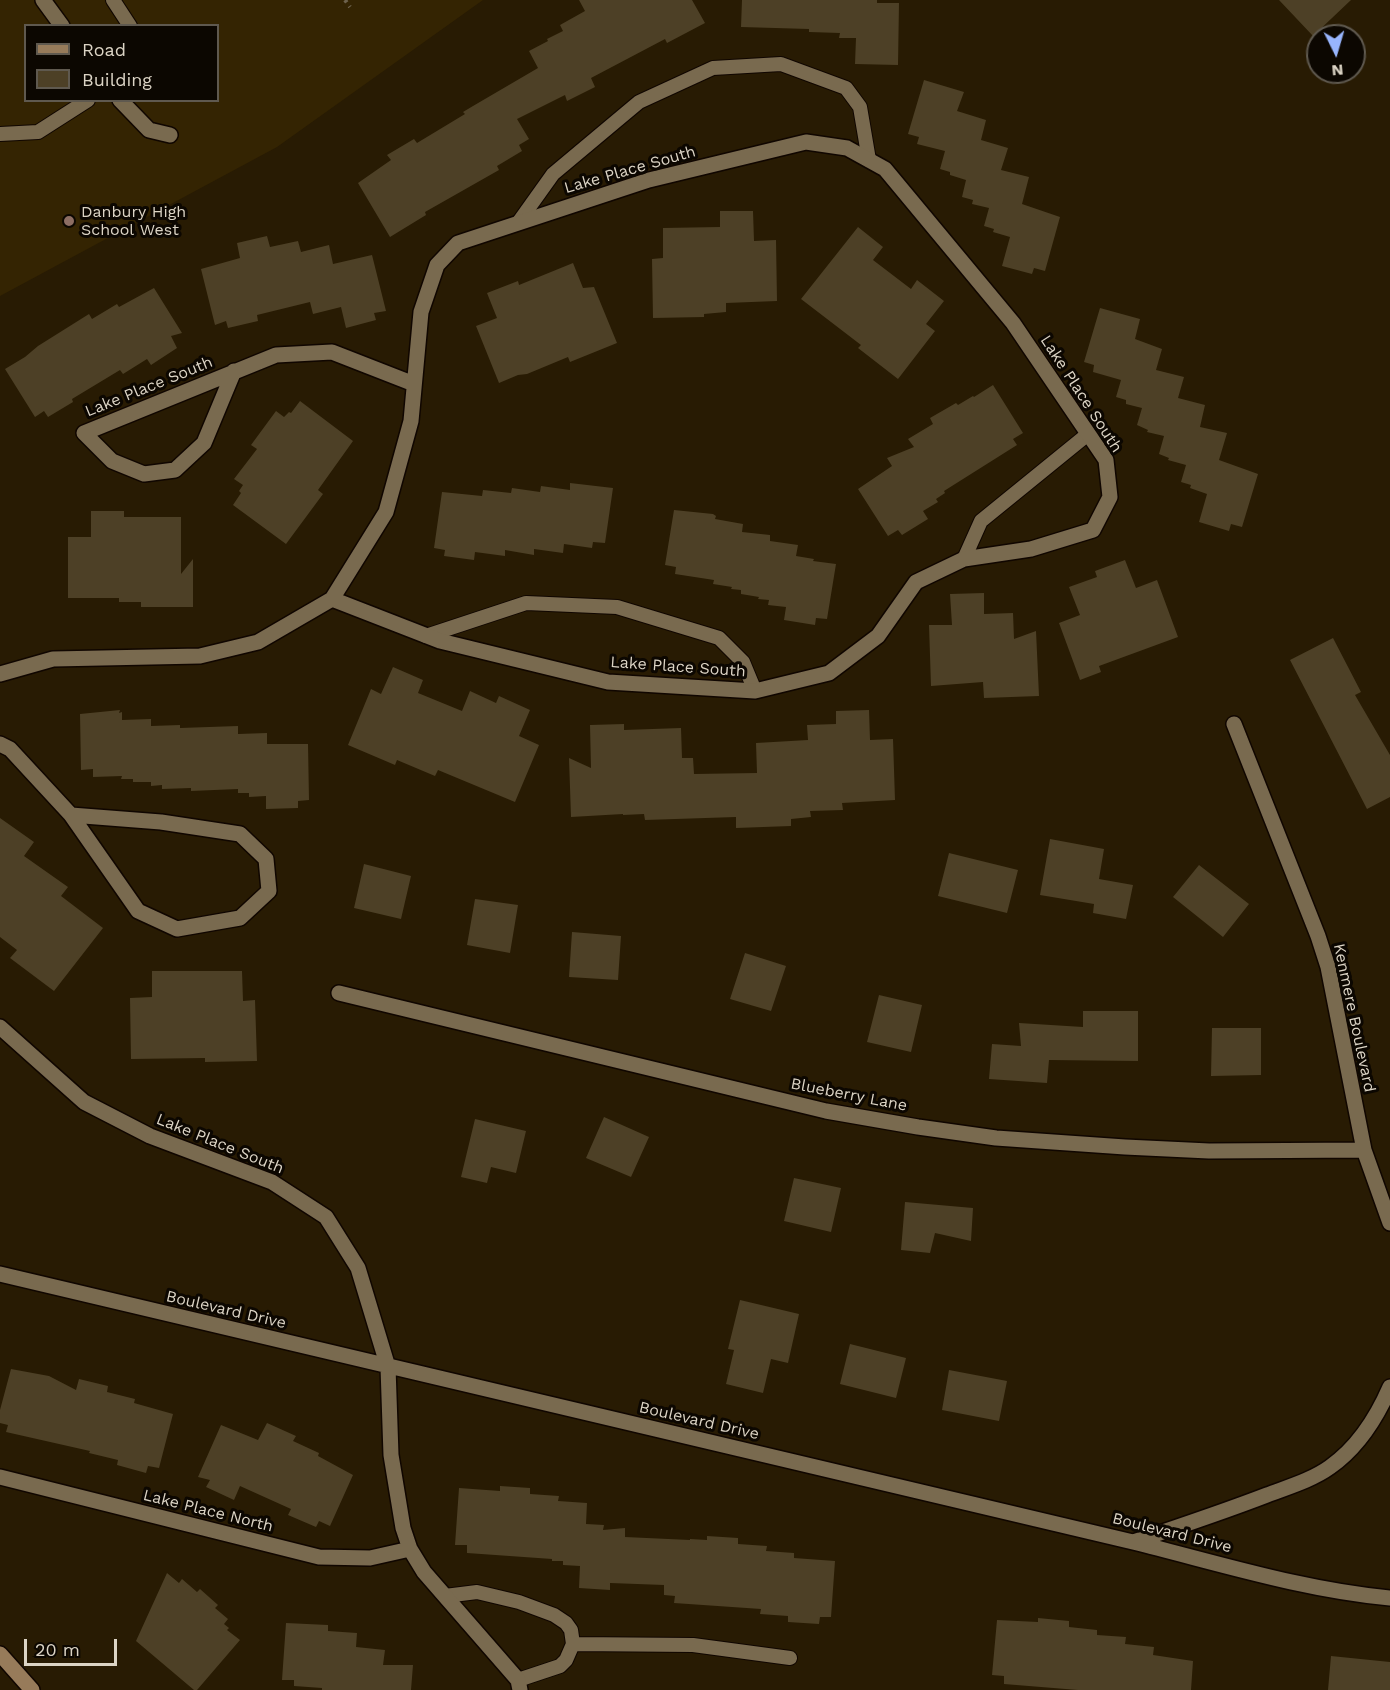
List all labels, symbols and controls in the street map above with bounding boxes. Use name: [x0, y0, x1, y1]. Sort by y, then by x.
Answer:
legend: [24, 24, 219, 102]
north arrow: [1306, 24, 1366, 84]
text: Road: [82, 39, 126, 60]
text: N: [1331, 60, 1344, 80]
text: Building: [82, 69, 152, 90]
street label: Lake Place South: [562, 142, 698, 198]
place label: Danbury High School West: [81, 202, 186, 240]
marker: Danbury High School West: [62, 214, 76, 228]
street label: Lake Place South: [1036, 332, 1126, 456]
street label: Lake Place South: [82, 353, 216, 421]
street label: Lake Place South: [610, 653, 746, 681]
street label: Kenmere Boulevard: [1329, 942, 1379, 1094]
street label: Blueberry Lane: [789, 1074, 909, 1116]
street label: Lake Place South: [153, 1110, 287, 1178]
street label: Boulevard Drive: [164, 1287, 288, 1333]
street label: Boulevard Drive: [637, 1398, 761, 1444]
street label: Lake Place North: [141, 1486, 275, 1536]
street label: Boulevard Drive: [1110, 1509, 1234, 1557]
scale bar: [27, 1627, 120, 1665]
text: 20 m: [35, 1639, 80, 1660]

